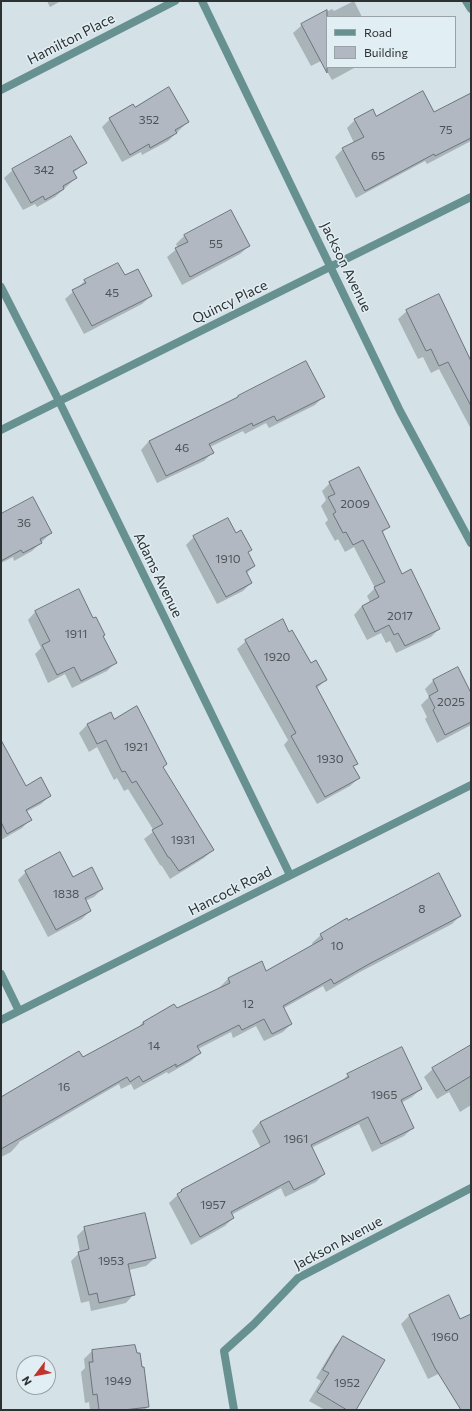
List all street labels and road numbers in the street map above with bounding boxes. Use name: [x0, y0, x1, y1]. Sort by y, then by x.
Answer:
street label: Hamilton Place: [24, 10, 118, 68]
street label: Jackson Avenue: [317, 219, 375, 315]
street label: Quincy Place: [190, 277, 270, 327]
street label: Adams Avenue: [130, 530, 186, 620]
street label: Hancock Road: [186, 863, 274, 919]
street label: Jackson Avenue: [291, 1213, 385, 1273]

